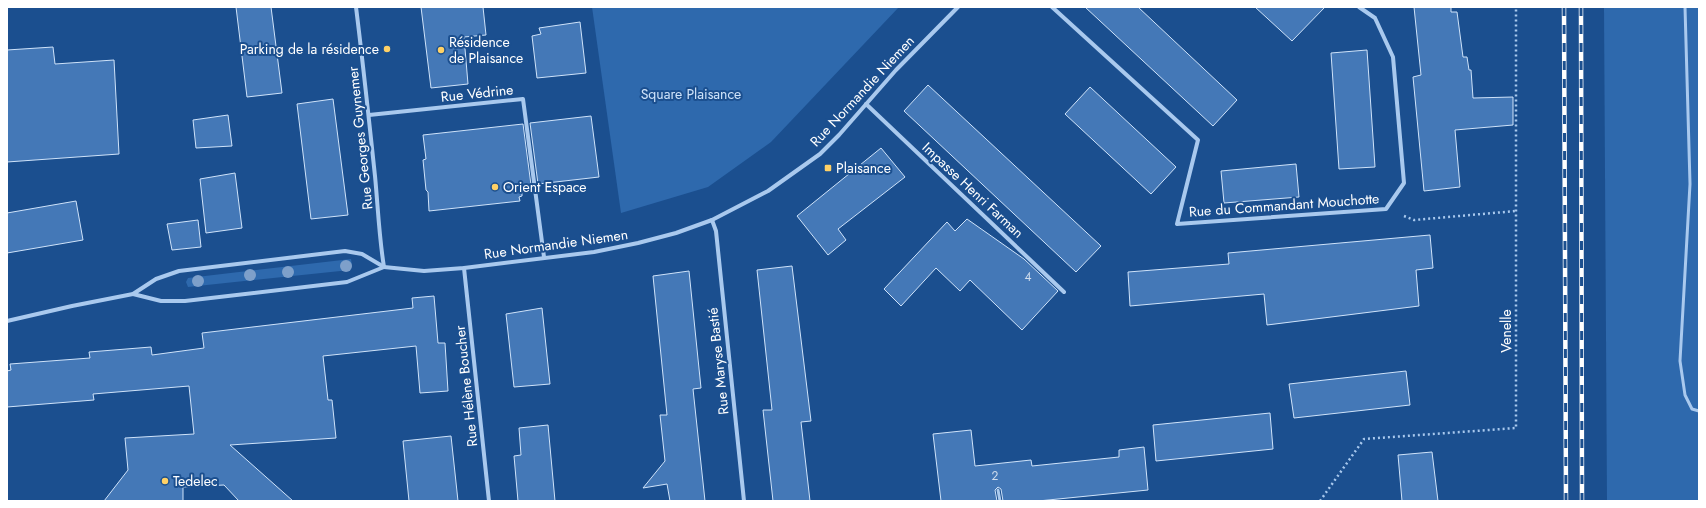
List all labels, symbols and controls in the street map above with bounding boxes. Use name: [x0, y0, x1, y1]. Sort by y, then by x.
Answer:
street label: Rue Normandie Niemen: [805, 31, 919, 151]
place label: Résidence de Plaisance: [449, 32, 523, 68]
place label: Parking de la résidence: [240, 39, 379, 59]
marker: Parking de la résidence: [382, 44, 392, 54]
marker: Résidence de Plaisance: [436, 45, 446, 55]
street label: Rue Georges Guynemer: [343, 65, 377, 211]
street label: Rue Védrine: [440, 79, 514, 107]
park label: Square Plaisance: [641, 84, 741, 104]
street label: Impasse Henri Farman: [918, 138, 1028, 242]
place label: Plaisance: [836, 158, 891, 178]
marker: Plaisance: [823, 163, 833, 173]
place label: Orient Espace: [503, 177, 587, 197]
marker: Orient Espace: [490, 182, 500, 192]
street label: Rue du Commandant Mouchotte: [1188, 188, 1380, 222]
street label: Rue Normandie Niemen: [483, 224, 629, 264]
house number: 4: [1025, 268, 1032, 286]
street label: Rue Maryse Bastié: [702, 306, 734, 416]
street label: Venelle: [1496, 309, 1516, 353]
street label: Rue Hélène Boucher: [450, 324, 482, 448]
house number: 2: [992, 467, 999, 485]
place label: Tedelec: [173, 471, 218, 491]
marker: Tedelec: [160, 476, 170, 486]

